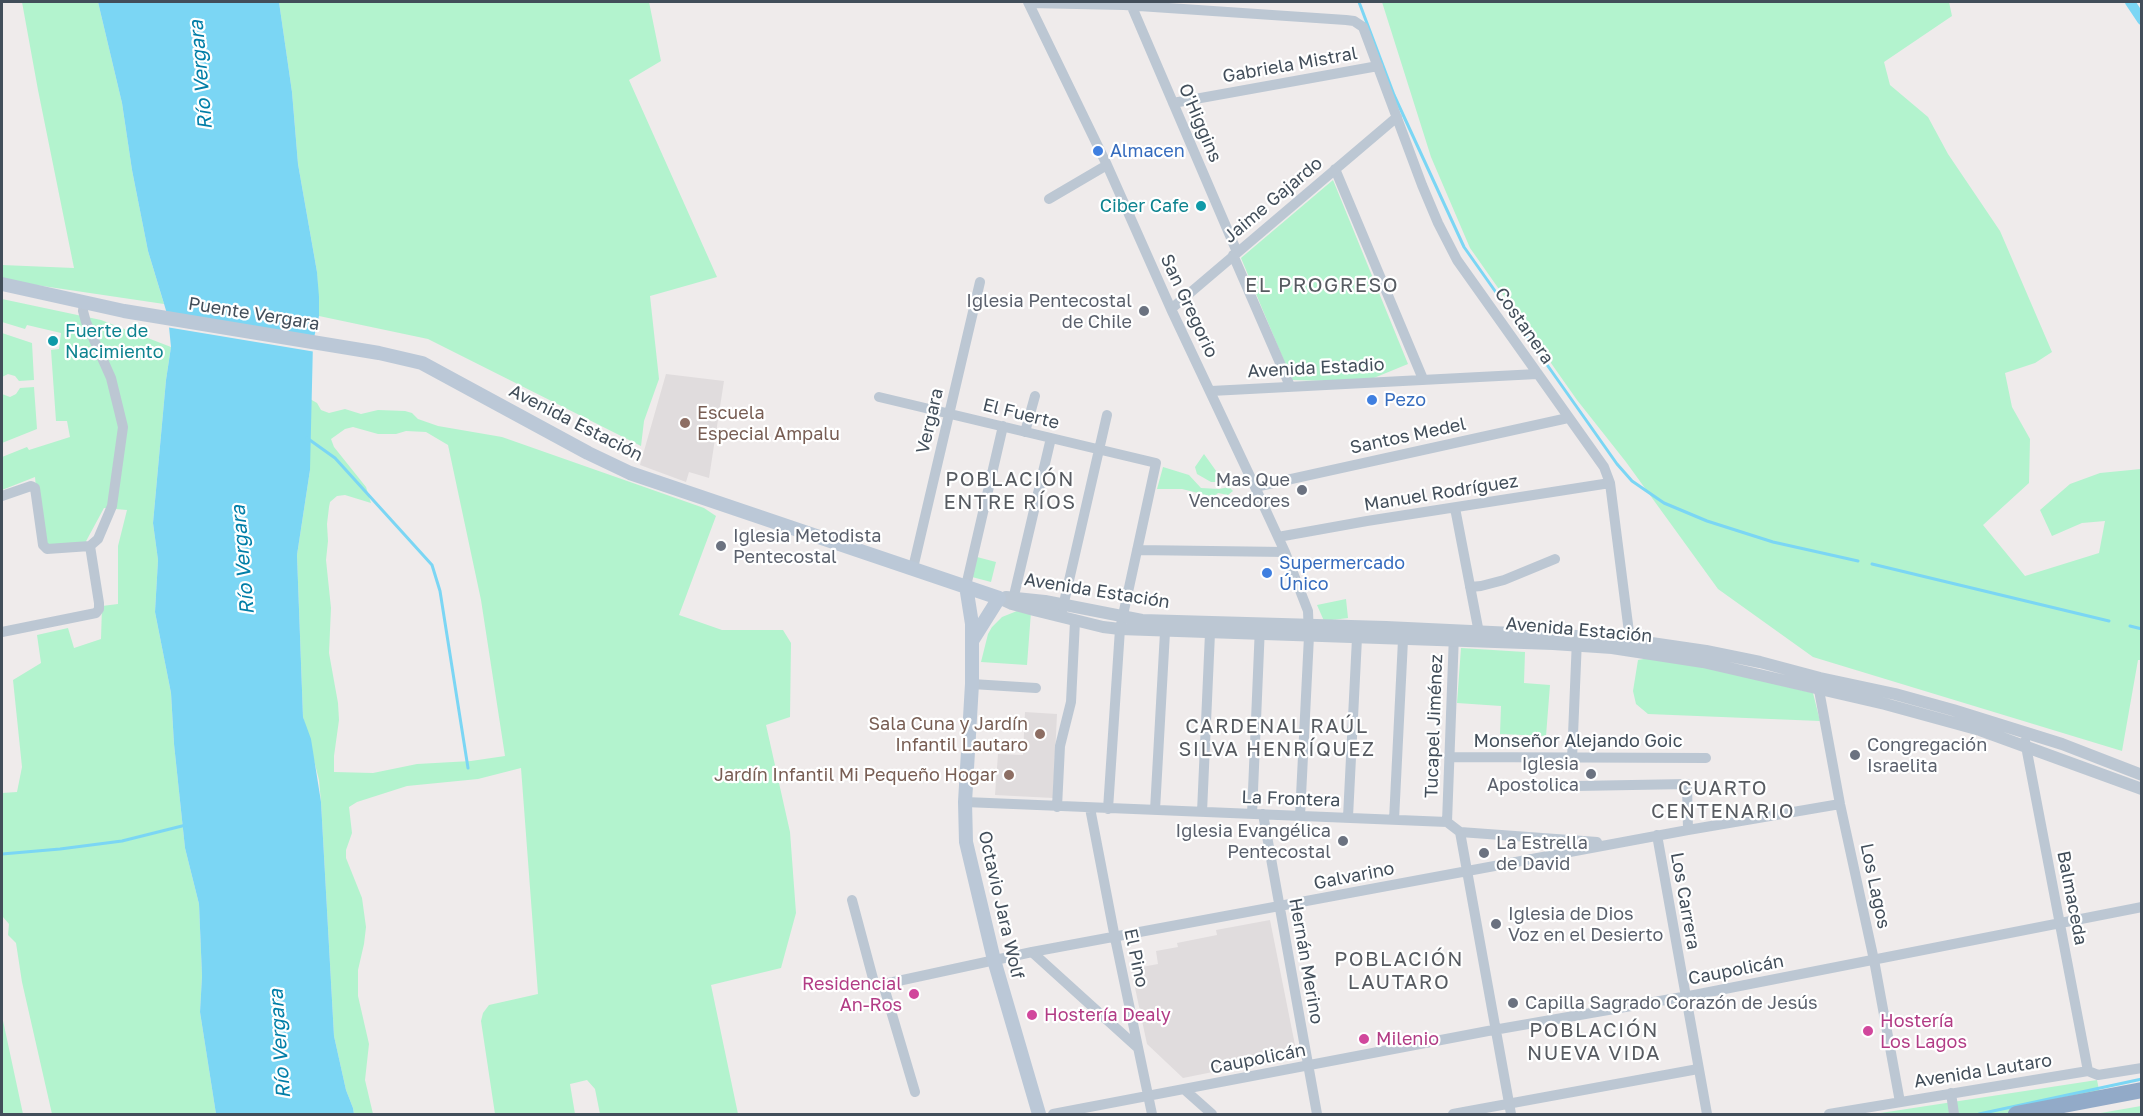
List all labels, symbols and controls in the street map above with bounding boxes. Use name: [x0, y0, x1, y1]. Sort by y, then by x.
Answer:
water label: Río Vergara: [184, 19, 218, 131]
street label: Gabriela Mistral: [1221, 43, 1359, 87]
street label: O'Higgins: [1174, 80, 1226, 166]
place label: Almacen: [1110, 140, 1185, 162]
marker: Almacen: [1091, 144, 1105, 158]
street label: Jaime Gajardo: [1219, 152, 1327, 248]
place label: Ciber Cafe: [1100, 195, 1189, 217]
marker: Ciber Cafe: [1194, 199, 1208, 213]
street label: San Gregorio: [1156, 251, 1222, 361]
district label: EL PROGRESO: [1245, 274, 1399, 298]
street label: Costanera: [1490, 284, 1558, 368]
place label: Iglesia Pentecostal de Chile: [966, 290, 1132, 332]
street label: Puente Vergara: [187, 293, 321, 335]
marker: Iglesia Pentecostal de Chile: [1137, 304, 1151, 318]
place label: Fuerte de Nacimiento: [65, 320, 164, 362]
marker: Fuerte de Nacimiento: [46, 334, 60, 348]
street label: Avenida Estadio: [1247, 354, 1385, 382]
street label: Avenida Estación: [506, 380, 646, 466]
street label: Vergara: [912, 386, 948, 456]
place label: Pezo: [1384, 389, 1426, 411]
marker: Pezo: [1365, 393, 1379, 407]
street label: El Fuerte: [980, 394, 1062, 434]
place label: Escuela Especial Ampalu: [697, 402, 840, 444]
street label: Santos Medel: [1348, 413, 1468, 459]
marker: Escuela Especial Ampalu: [678, 416, 692, 430]
district label: POBLACIÓN ENTRE RÍOS: [943, 468, 1077, 515]
place label: Mas Que Vencedores: [1189, 469, 1290, 512]
street label: Manuel Rodríguez: [1362, 470, 1520, 516]
marker: Mas Que Vencedores: [1295, 483, 1309, 497]
water label: Río Vergara: [226, 504, 260, 616]
place label: Iglesia Metodista Pentecostal: [733, 525, 881, 568]
marker: Iglesia Metodista Pentecostal: [714, 539, 728, 553]
place label: Supermercado Único: [1279, 552, 1405, 594]
marker: Supermercado Único: [1260, 566, 1274, 580]
street label: Avenida Estación: [1023, 569, 1171, 613]
street label: Avenida Estación: [1505, 613, 1653, 647]
street label: Tucapel Jiménez: [1421, 654, 1447, 798]
place label: Sala Cuna y Jardín Infantil Lautaro: [868, 713, 1028, 756]
district label: CARDENAL RAÚL SILVA HENRÍQUEZ: [1178, 715, 1376, 762]
marker: Sala Cuna y Jardín Infantil Lautaro: [1033, 727, 1047, 741]
street label: Monseñor Alejando Goic: [1474, 730, 1682, 752]
place label: Congregación Israelita: [1867, 734, 1987, 777]
marker: Congregación Israelita: [1848, 748, 1862, 762]
place label: Iglesia Apostolica: [1487, 753, 1579, 795]
place label: Jardín Infantil Mi Pequeño Hogar: [714, 764, 997, 786]
marker: Iglesia Apostolica: [1584, 767, 1598, 781]
marker: Jardín Infantil Mi Pequeño Hogar: [1002, 768, 1016, 782]
district label: CUARTO CENTENARIO: [1651, 777, 1795, 824]
street label: La Frontera: [1241, 786, 1341, 812]
place label: Iglesia Evangélica Pentecostal: [1176, 820, 1331, 862]
street label: Octavio Jara Wolf: [973, 829, 1029, 981]
place label: La Estrella de David: [1496, 832, 1588, 874]
marker: Iglesia Evangélica Pentecostal: [1336, 834, 1350, 848]
street label: Los Lagos: [1855, 841, 1895, 931]
marker: La Estrella de David: [1477, 846, 1491, 860]
street label: Balmaceda: [2052, 849, 2092, 947]
street label: Los Carrera: [1666, 851, 1704, 951]
street label: Galvarino: [1312, 858, 1396, 894]
street label: Hernán Merino: [1284, 896, 1328, 1026]
place label: Iglesia de Dios Voz en el Desierto: [1508, 903, 1663, 946]
marker: Iglesia de Dios Voz en el Desierto: [1489, 917, 1503, 931]
street label: El Pino: [1119, 927, 1153, 989]
district label: POBLACIÓN LAUTARO: [1334, 948, 1464, 995]
street label: Caupolicán: [1686, 950, 1786, 990]
place label: Residencial An-Ros: [802, 973, 902, 1016]
marker: Residencial An-Ros: [907, 987, 921, 1001]
water label: Río Vergara: [264, 988, 296, 1100]
place label: Capilla Sagrado Corazón de Jesús: [1525, 992, 1818, 1014]
marker: Capilla Sagrado Corazón de Jesús: [1506, 996, 1520, 1010]
place label: Hostería Dealy: [1044, 1004, 1171, 1026]
marker: Hostería Dealy: [1025, 1008, 1039, 1022]
place label: Hostería Los Lagos: [1880, 1010, 1967, 1052]
district label: POBLACIÓN NUEVA VIDA: [1527, 1019, 1661, 1066]
marker: Hostería Los Lagos: [1861, 1024, 1875, 1038]
place label: Milenio: [1376, 1028, 1439, 1050]
marker: Milenio: [1357, 1032, 1371, 1046]
street label: Caupolicán: [1208, 1039, 1308, 1079]
street label: Avenida Lautaro: [1913, 1049, 2053, 1093]

